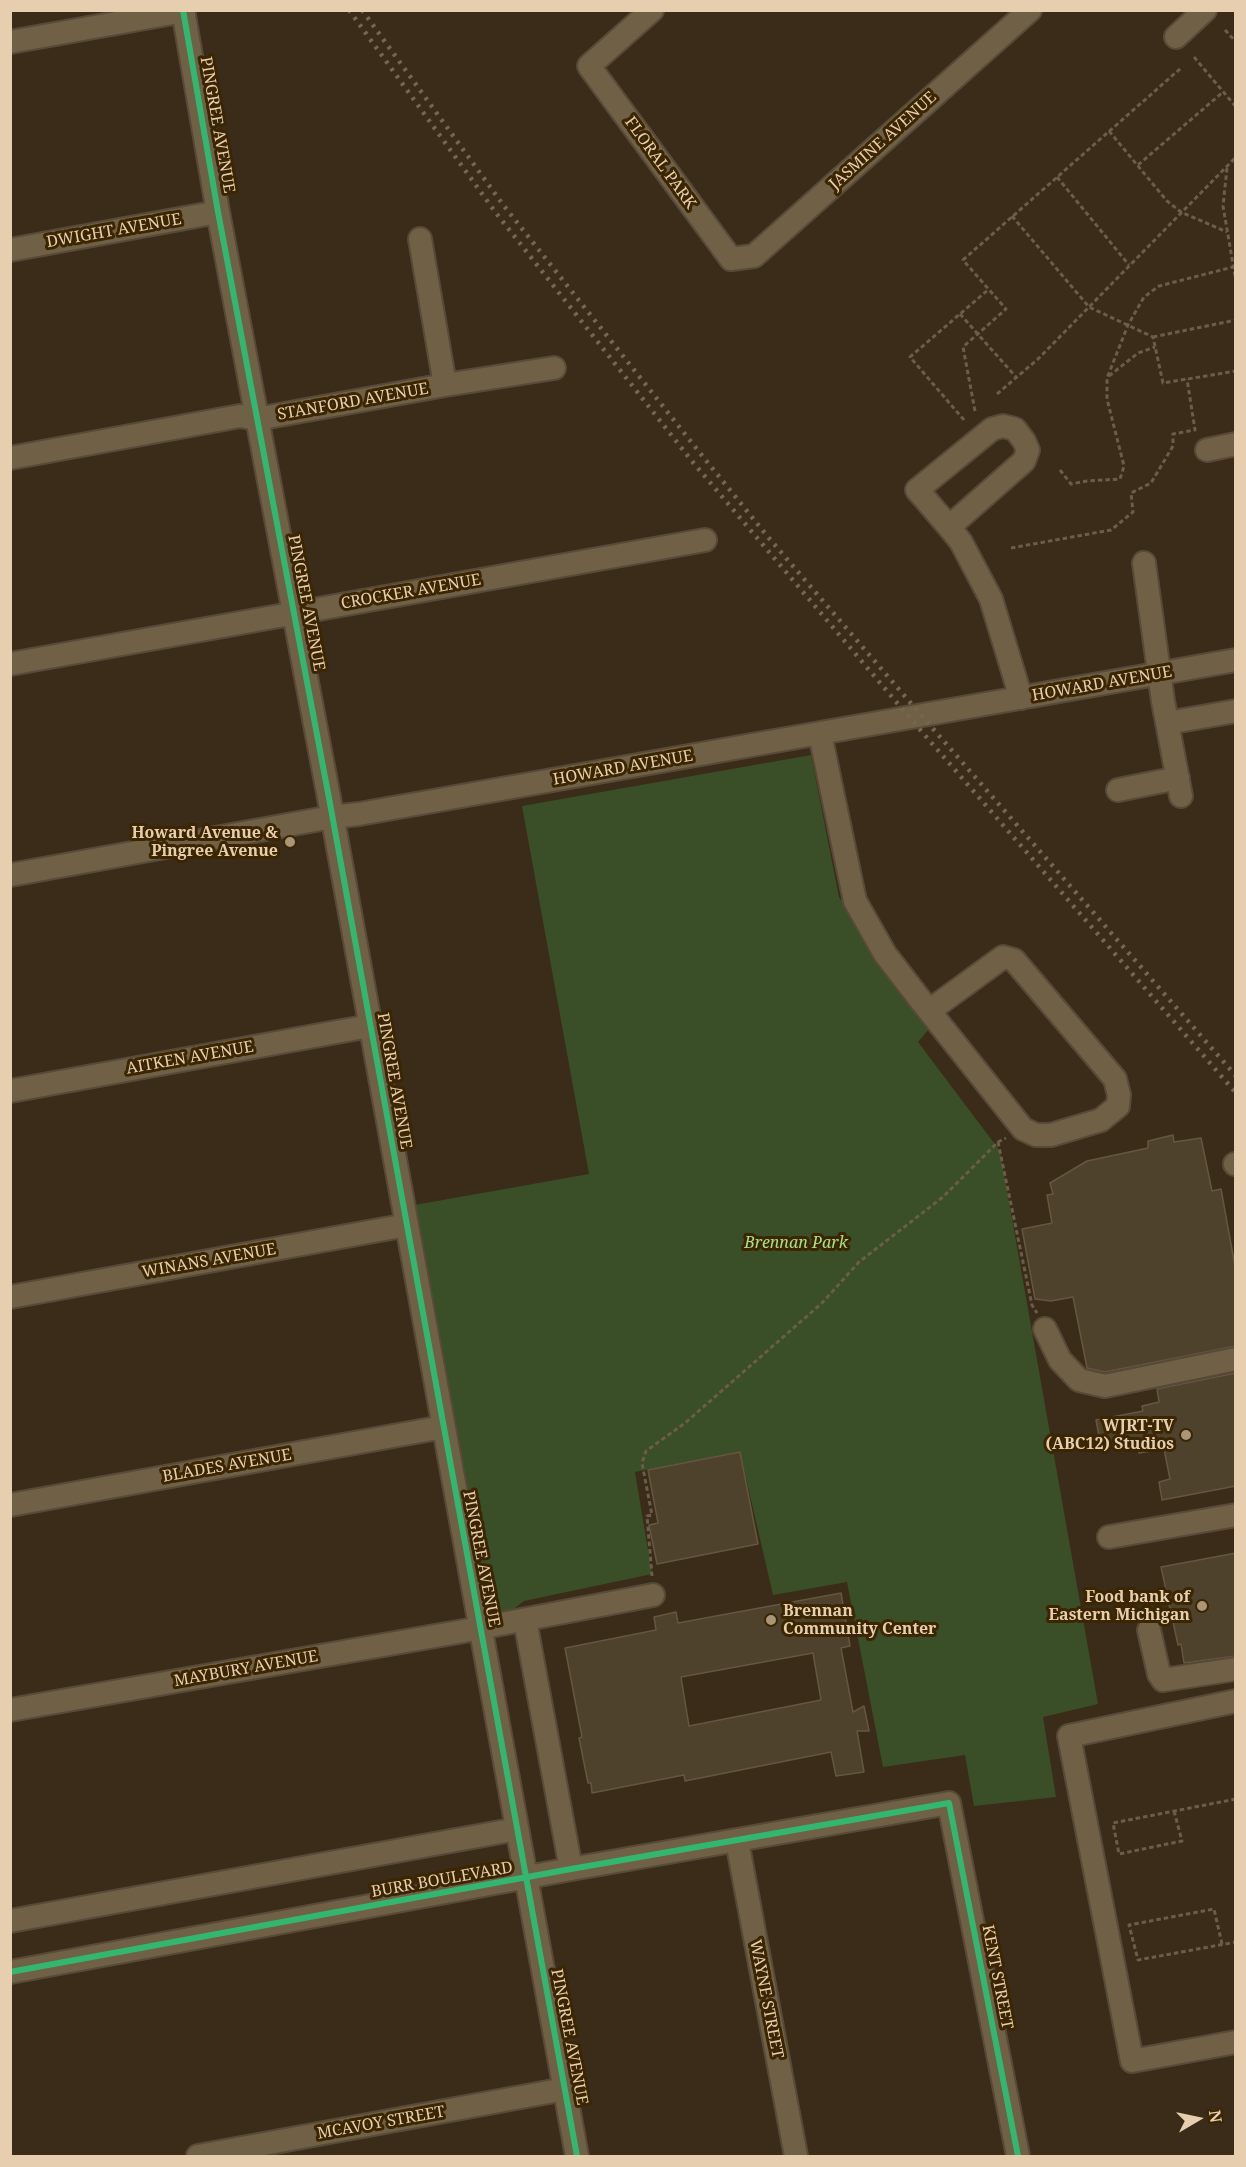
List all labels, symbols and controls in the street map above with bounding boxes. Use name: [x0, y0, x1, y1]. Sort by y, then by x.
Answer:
street label: PINGREE AVENUE: [196, 55, 238, 195]
street label: JASMINE AVENUE: [826, 88, 940, 194]
street label: FLORAL PARK: [620, 113, 700, 213]
street label: DWIGHT AVENUE: [45, 210, 183, 252]
street label: STANFORD AVENUE: [276, 379, 430, 425]
street label: PINGREE AVENUE: [283, 533, 329, 673]
street label: CROCKER AVENUE: [339, 570, 483, 614]
street label: HOWARD AVENUE: [1030, 662, 1174, 706]
street label: HOWARD AVENUE: [551, 746, 695, 790]
place label: Howard Avenue & Pingree Avenue: [131, 823, 278, 861]
marker: Howard Avenue & Pingree Avenue: [283, 835, 297, 849]
street label: PINGREE AVENUE: [373, 1011, 415, 1151]
street label: AITKEN AVENUE: [125, 1037, 255, 1079]
park label: Brennan Park: [744, 1233, 848, 1253]
street label: WINANS AVENUE: [141, 1240, 277, 1282]
place label: WJRT-TV (ABC12) Studios: [1045, 1416, 1174, 1454]
marker: WJRT-TV (ABC12) Studios: [1179, 1428, 1193, 1442]
street label: BLADES AVENUE: [161, 1445, 293, 1487]
street label: PINGREE AVENUE: [458, 1489, 504, 1629]
place label: Food bank of Eastern Michigan: [1049, 1587, 1190, 1625]
marker: Food bank of Eastern Michigan: [1195, 1599, 1209, 1613]
place label: Brennan Community Center: [783, 1601, 936, 1639]
marker: Brennan Community Center: [764, 1613, 778, 1627]
street label: MAYBURY AVENUE: [173, 1647, 319, 1691]
street label: BURR BOULEVARD: [370, 1858, 514, 1902]
street label: KENT STREET: [977, 1923, 1017, 2031]
street label: WAYNE STREET: [745, 1938, 787, 2060]
street label: PINGREE AVENUE: [546, 1967, 592, 2107]
north arrow: [1168, 2089, 1228, 2149]
street label: MCAVOY STREET: [316, 2102, 446, 2144]
text: N: [1204, 2108, 1228, 2124]

